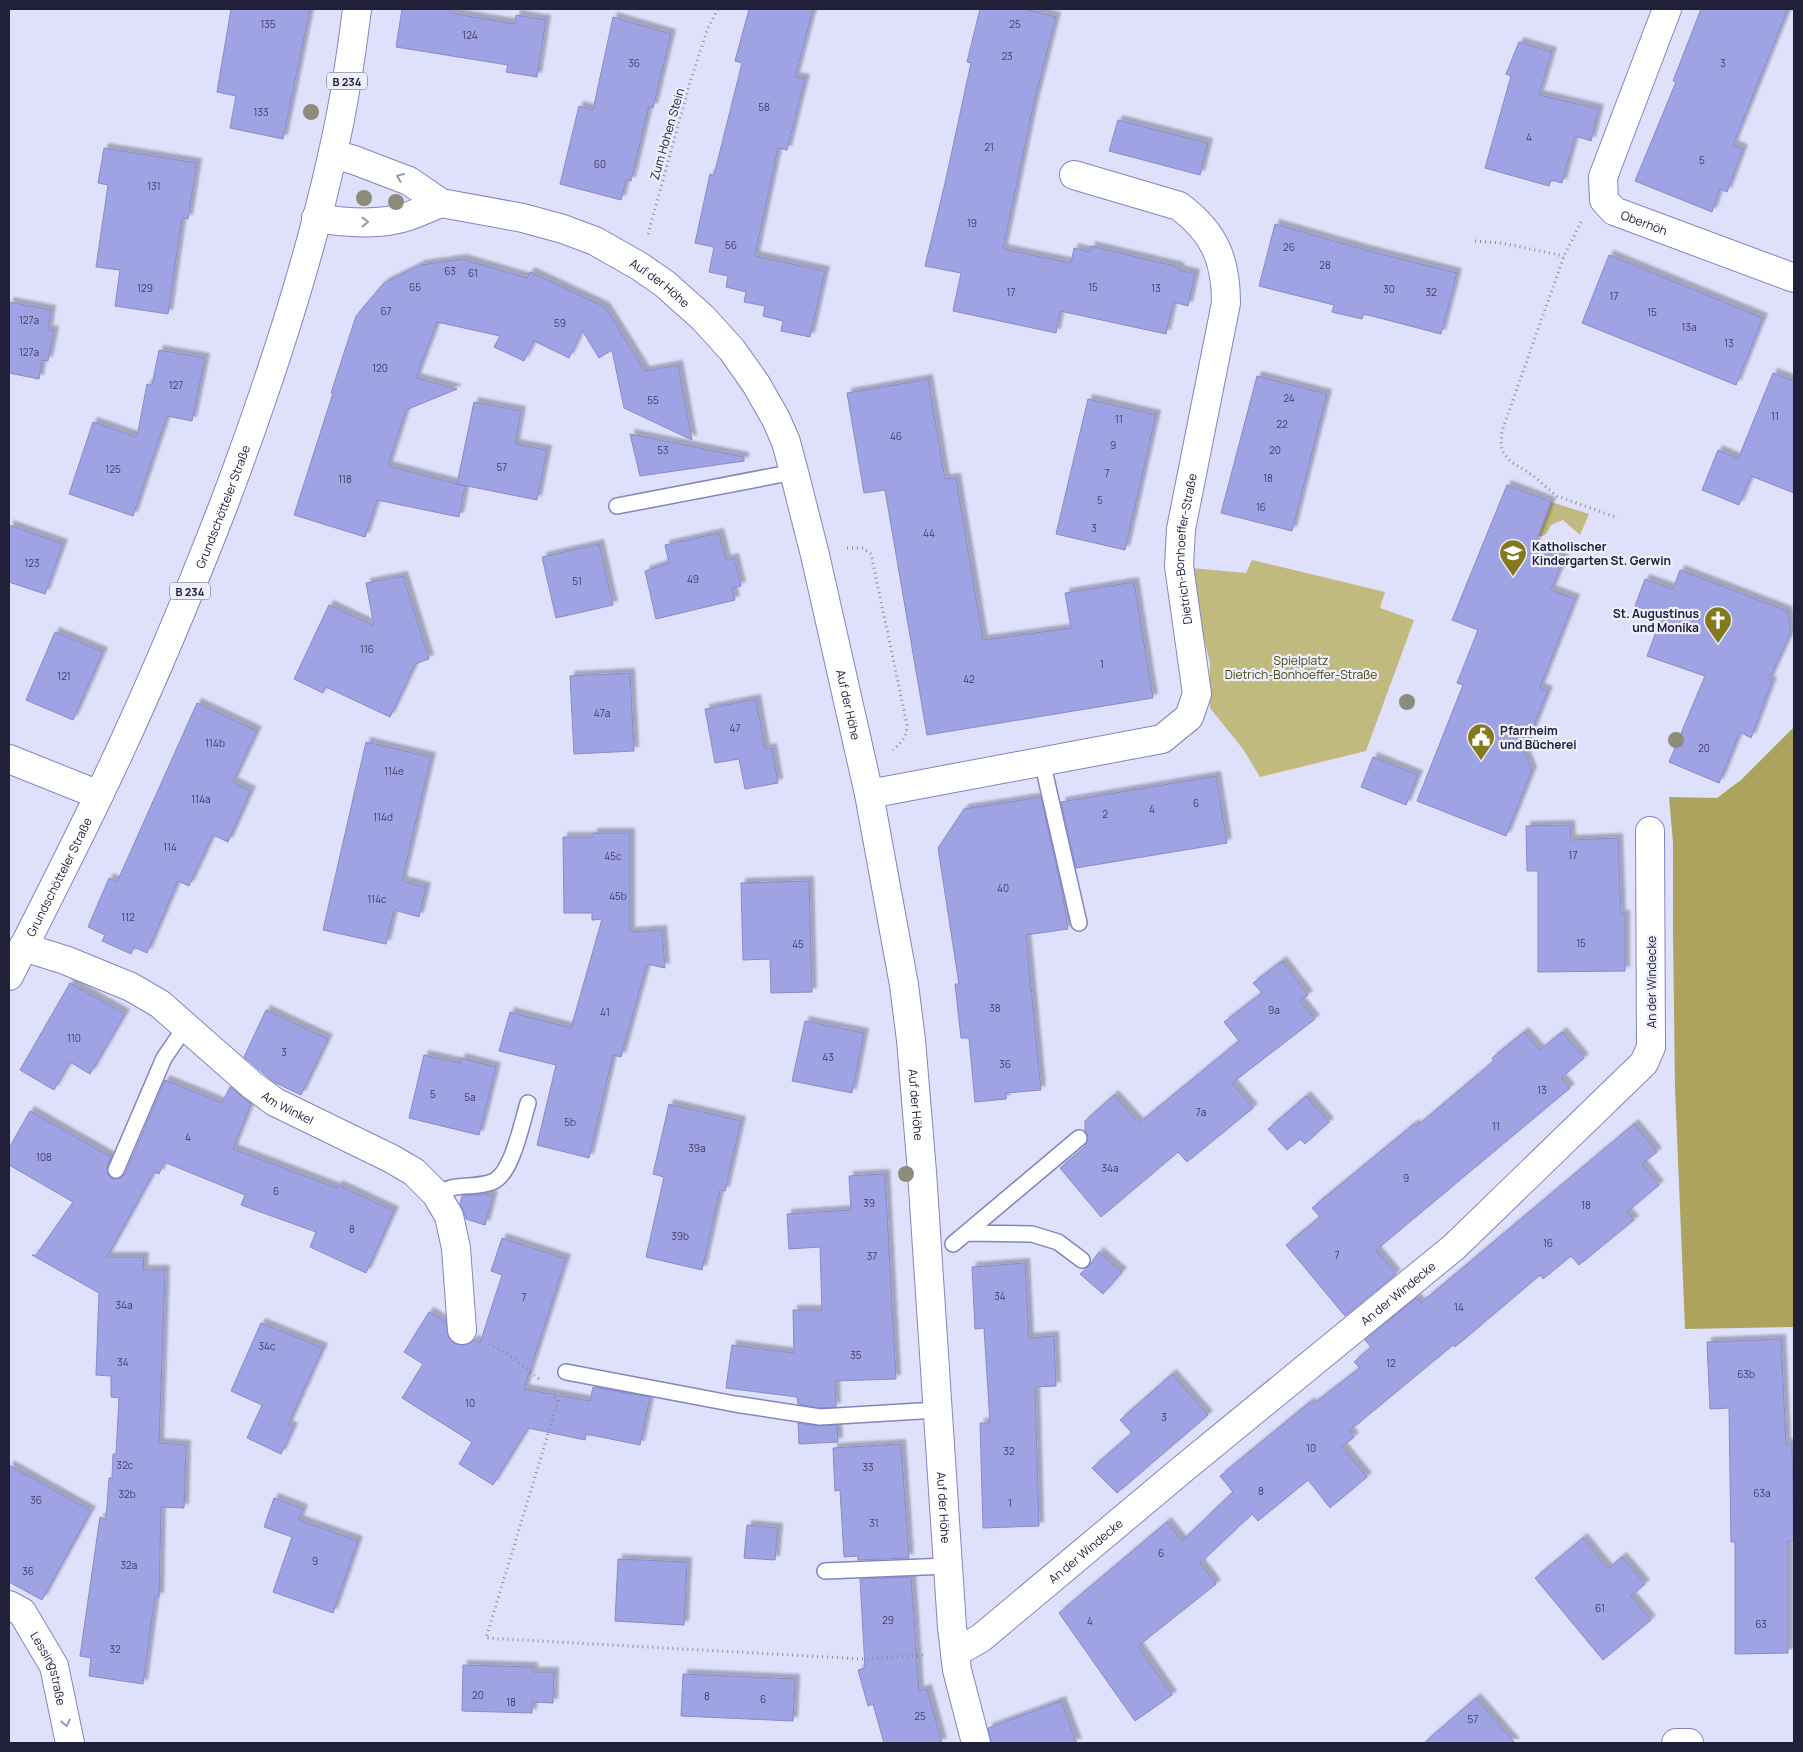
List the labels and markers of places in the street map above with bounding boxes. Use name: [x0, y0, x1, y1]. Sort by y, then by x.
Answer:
school or university icon: Katholischer Kindergarten St. Gerwin: [1498, 538, 1528, 577]
place label: Katholischer Kindergarten St. Gerwin: [1532, 538, 1671, 569]
place label: St. Augustinus und Monika: [1613, 605, 1699, 636]
church icon: St. Augustinus und Monika: [1703, 605, 1733, 644]
public building icon: Pfarrheim und Bücherei: [1466, 722, 1496, 761]
place label: Pfarrheim und Bücherei: [1500, 722, 1577, 753]

